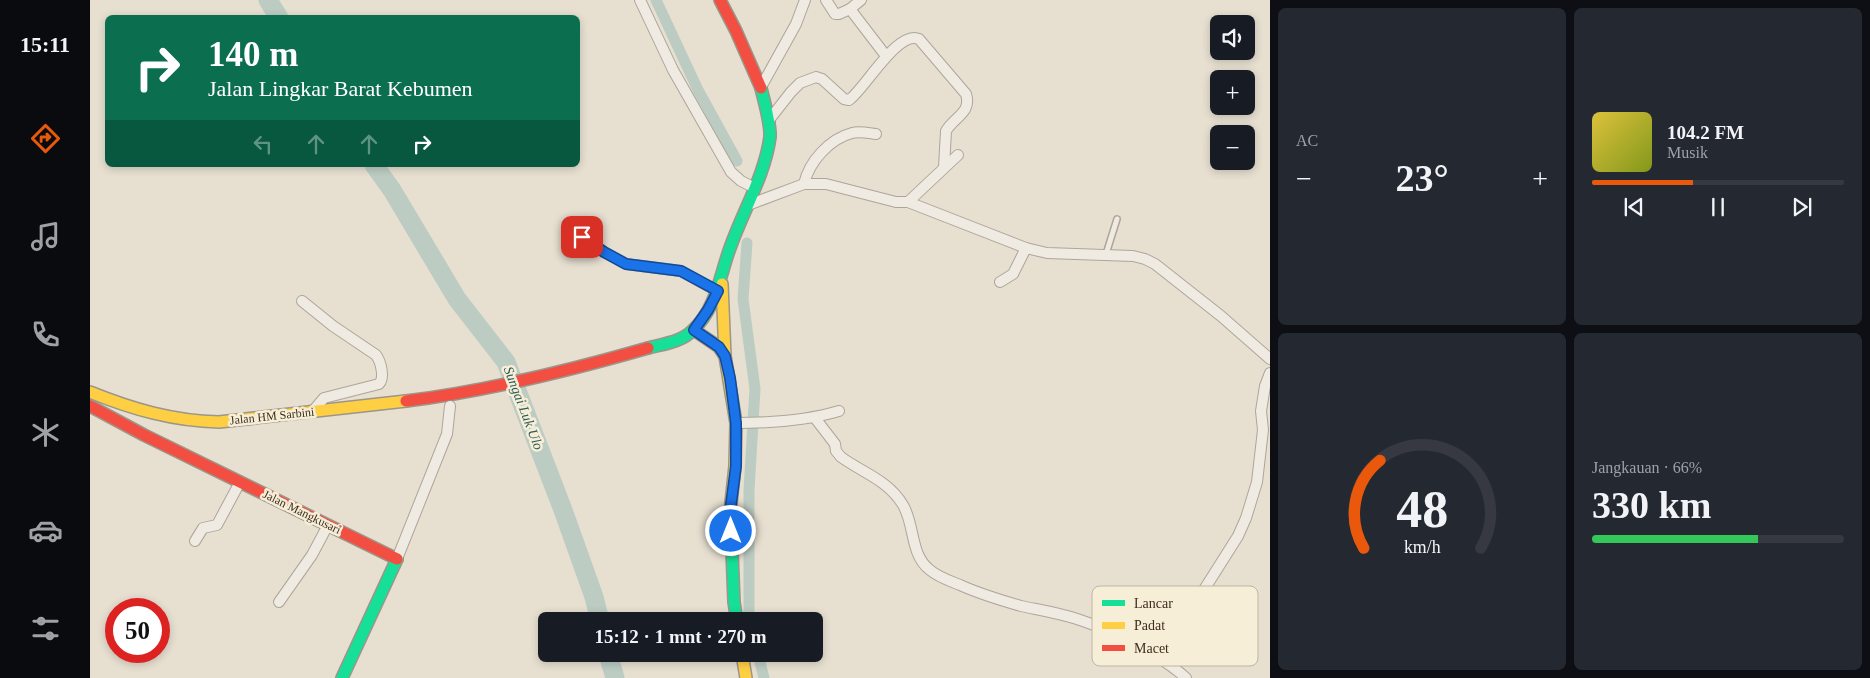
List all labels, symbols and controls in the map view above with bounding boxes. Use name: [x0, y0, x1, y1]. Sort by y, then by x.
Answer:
map controls: [1210, 15, 1255, 170]
button: sound: [1210, 15, 1255, 60]
text: 15:11: [20, 32, 70, 57]
icon: right: [125, 35, 190, 100]
text: 140 m: [208, 35, 298, 74]
button: +: [1210, 70, 1255, 115]
text: Jalan Lingkar Barat Kebumen: [208, 76, 473, 101]
icon: directions: [28, 121, 63, 156]
text: 104.2 FM: [1667, 122, 1744, 143]
button: −: [1210, 125, 1255, 170]
icon: left: [249, 130, 277, 158]
icon: ahead: [302, 130, 330, 158]
icon: ahead: [355, 130, 383, 158]
icon: right: [408, 130, 436, 158]
text: AC: [1296, 132, 1318, 149]
text: Musik: [1667, 144, 1708, 161]
text: 23°: [1395, 157, 1449, 199]
text: −: [1296, 163, 1312, 194]
text: +: [1532, 163, 1548, 194]
icon: previous: [1620, 193, 1648, 221]
icon: pause: [1704, 193, 1732, 221]
icon: next: [1788, 193, 1816, 221]
pin: [561, 216, 603, 258]
icon: music: [28, 219, 63, 254]
icon: arrive: [568, 223, 596, 251]
icon: phone: [28, 317, 63, 352]
water label: Sungai Luk Ulo: [501, 364, 546, 452]
street label: Jalan HM Sarbini: [229, 405, 315, 427]
icon: climate: [28, 415, 63, 450]
text: Jangkauan · 66%: [1592, 459, 1702, 476]
text: 48: [1396, 481, 1448, 538]
text: 330 km: [1592, 484, 1711, 526]
street label: Jalan Mangkusari: [261, 487, 344, 537]
position arrow: [704, 504, 756, 556]
icon: car: [28, 513, 63, 548]
text: km/h: [1404, 537, 1440, 557]
legend: [1092, 586, 1258, 666]
text: Lancar: [1134, 596, 1173, 611]
speed limit sign: 50: [105, 598, 170, 663]
icon: filters: [28, 611, 63, 646]
text: Padat: [1134, 618, 1165, 633]
text: 15:12 · 1 mnt · 270 m: [594, 626, 767, 647]
text: Macet: [1134, 641, 1169, 656]

